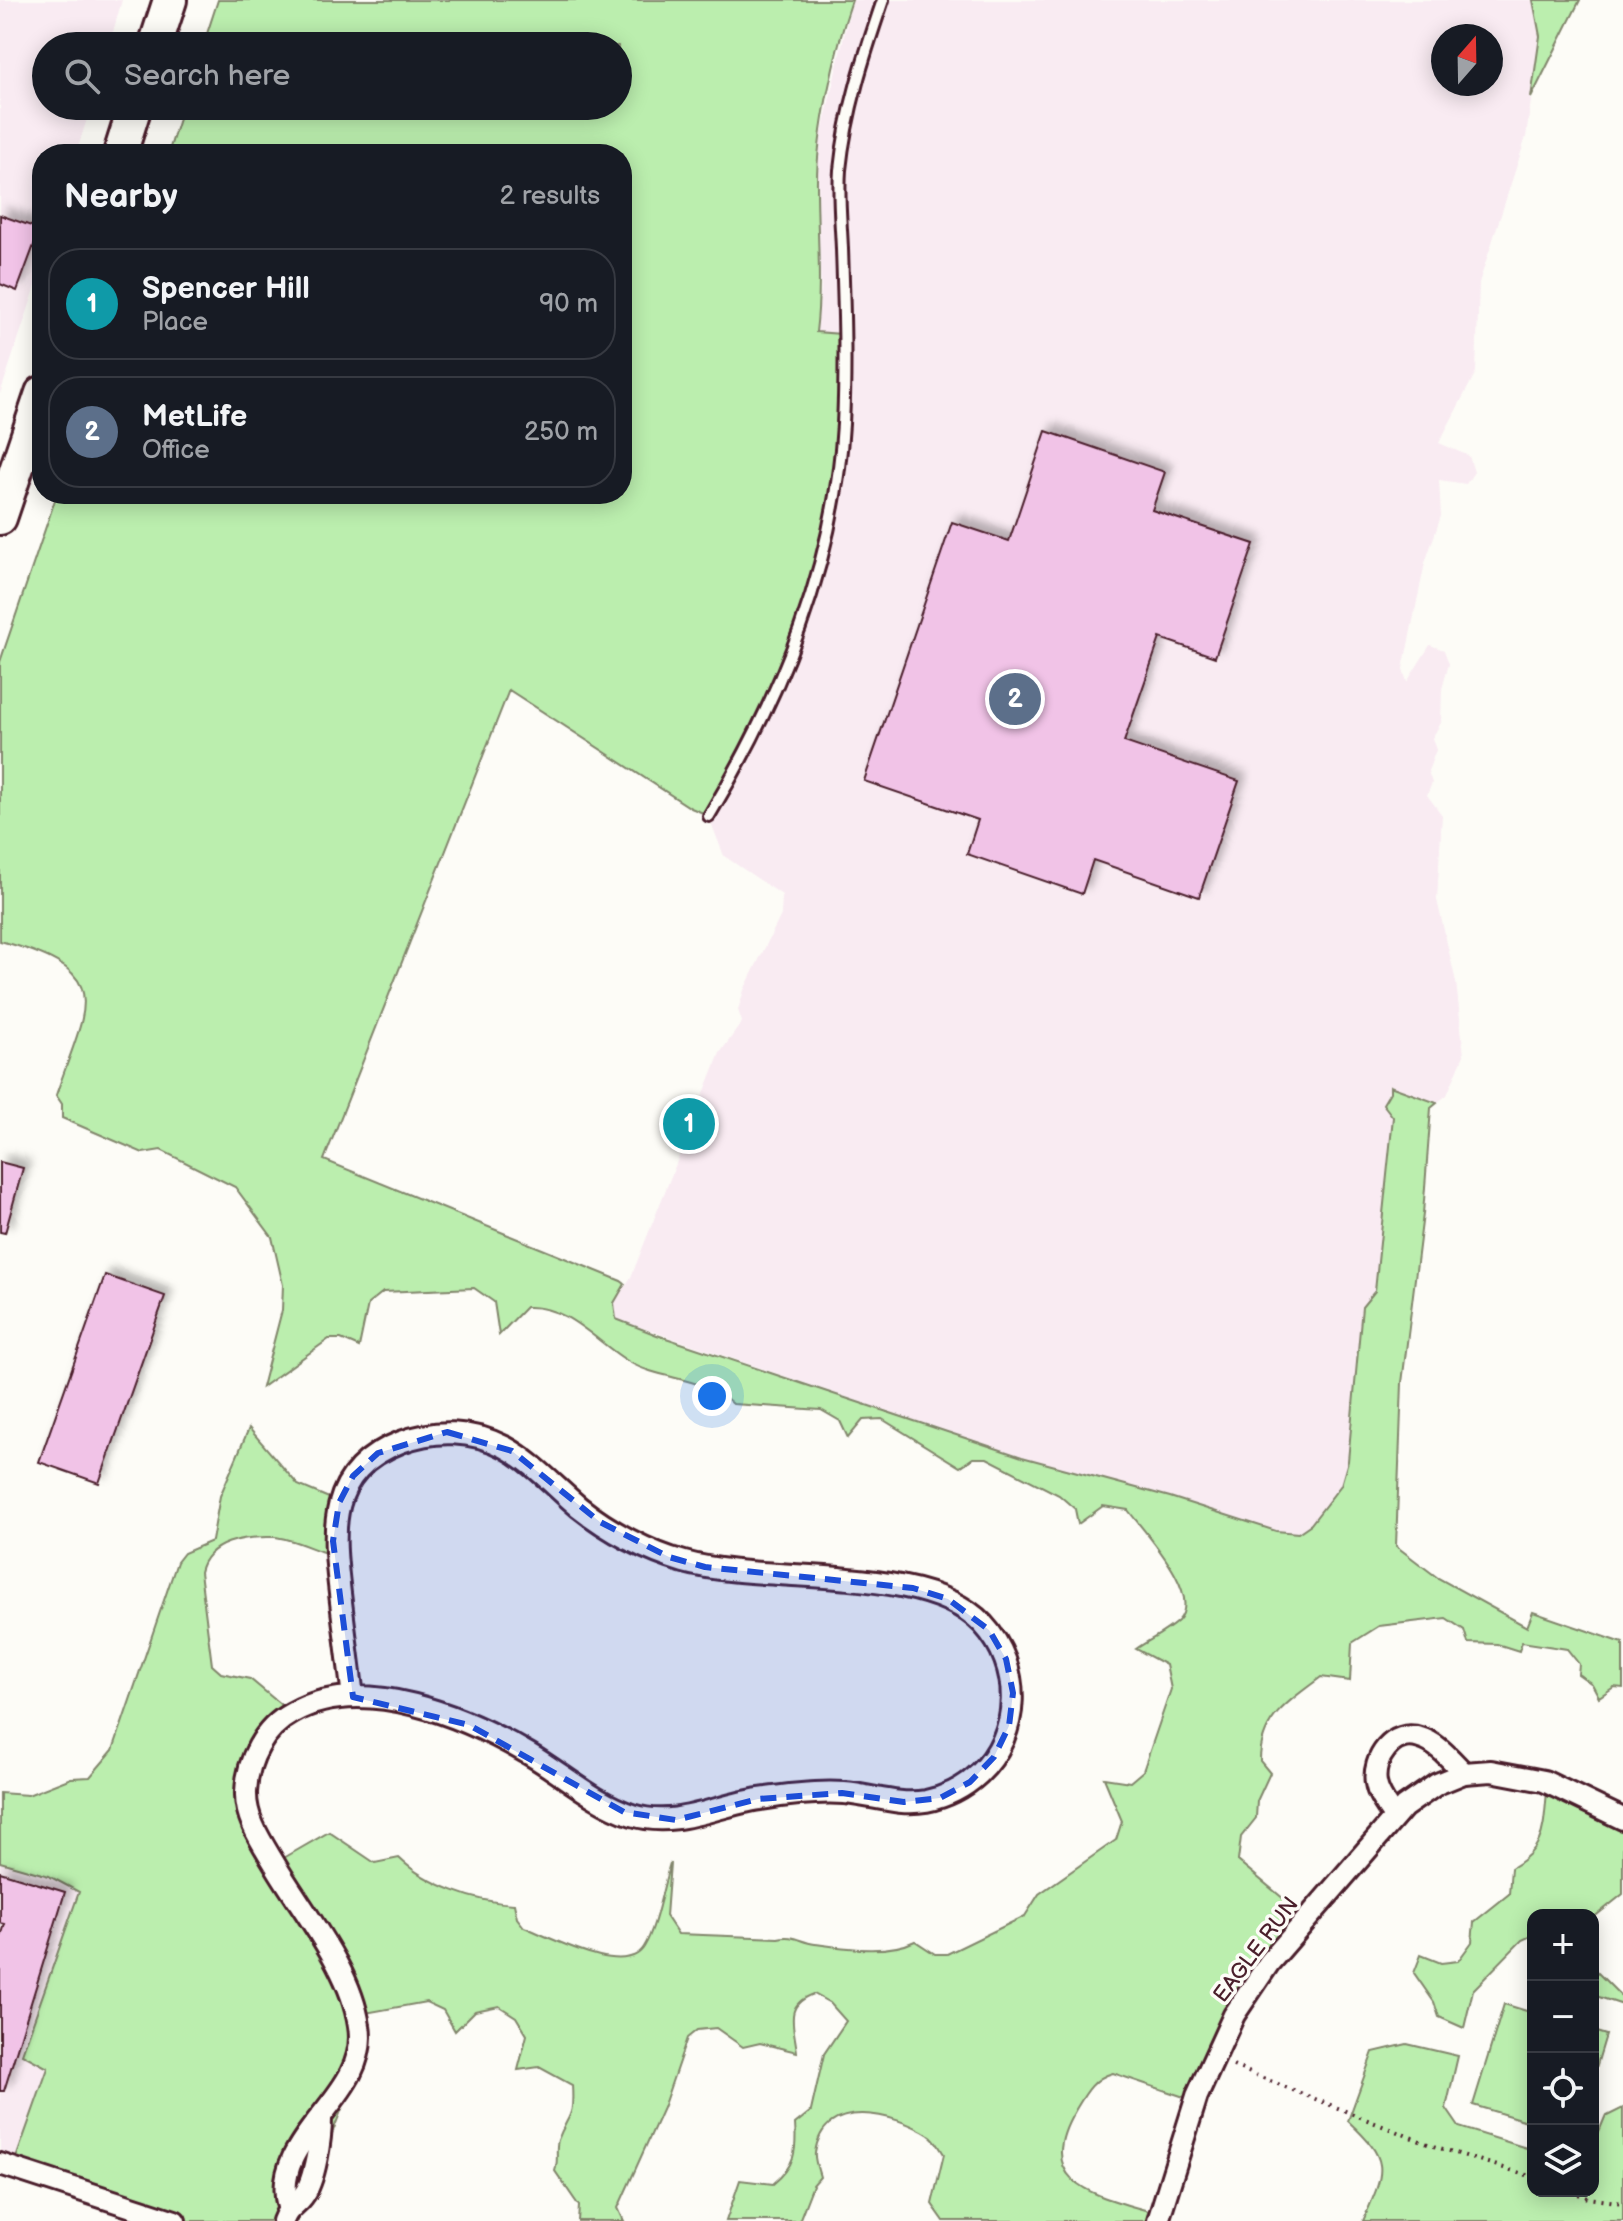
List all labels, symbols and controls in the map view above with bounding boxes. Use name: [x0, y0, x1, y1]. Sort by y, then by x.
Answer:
north arrow: [1431, 24, 1503, 96]
search box: [32, 32, 632, 120]
icon: search: [60, 54, 104, 98]
text: Search here: [124, 58, 290, 94]
text: Nearby: [64, 176, 178, 217]
text: 2 results: [500, 181, 600, 212]
text: Spencer Hill: [142, 271, 310, 307]
text: 1: [87, 289, 97, 320]
text: 90 m: [539, 289, 598, 320]
text: Place: [142, 307, 208, 338]
text: MetLife: [142, 399, 247, 435]
text: 2: [84, 417, 100, 448]
text: 250 m: [524, 417, 598, 448]
text: Office: [142, 435, 210, 466]
pin: 2: [989, 669, 1041, 729]
pin: 1: [663, 1094, 715, 1154]
your location: [692, 1376, 732, 1416]
street label: EAGLE RUN: [1208, 1892, 1305, 2008]
map controls: [1527, 1909, 1599, 2197]
button: +: [1527, 1909, 1599, 1981]
button: −: [1527, 1981, 1599, 2053]
button: locate: [1527, 2053, 1599, 2125]
button: layers: [1527, 2125, 1599, 2197]

